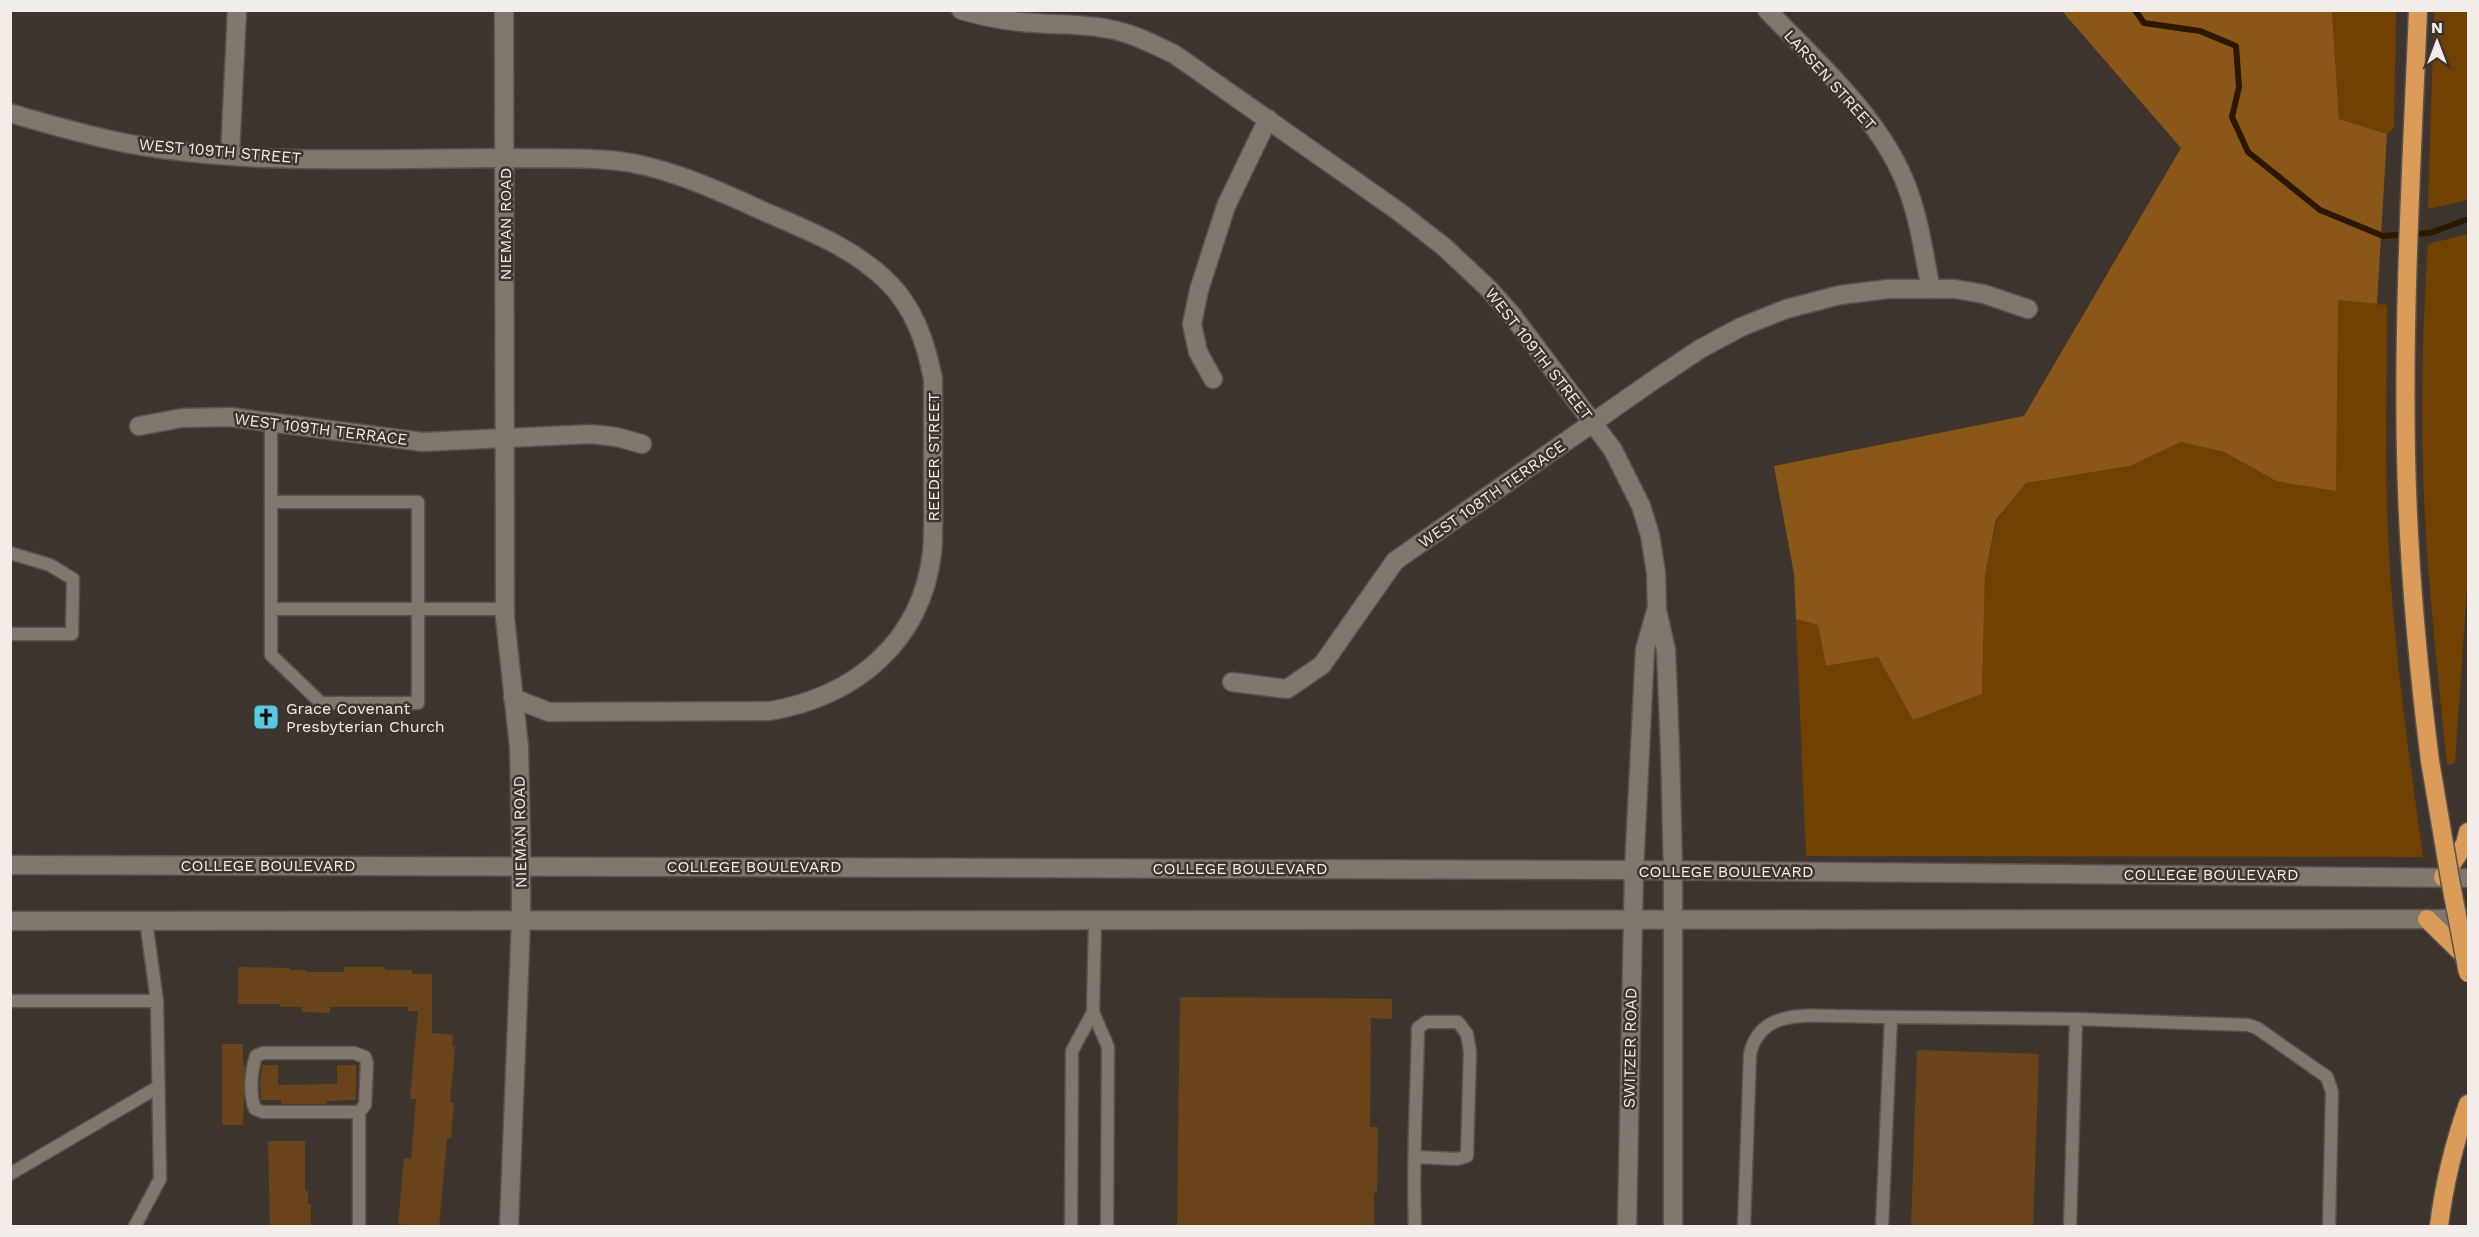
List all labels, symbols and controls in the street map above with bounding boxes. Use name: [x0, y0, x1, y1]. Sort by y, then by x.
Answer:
north arrow: [2407, 12, 2467, 72]
text: N: [2431, 18, 2443, 37]
street label: LARSEN STREET: [1780, 26, 1880, 134]
street label: WEST 109TH STREET: [138, 134, 302, 168]
street label: NIEMAN ROAD: [496, 168, 515, 280]
street label: WEST 109TH STREET: [1481, 284, 1597, 424]
street label: REEDER STREET: [924, 392, 943, 522]
street label: WEST 109TH TERRACE: [233, 409, 409, 449]
street label: WEST 108TH TERRACE: [1415, 436, 1569, 552]
place label: Grace Covenant Presbyterian Church: [286, 699, 445, 736]
church icon: Grace Covenant Presbyterian Church: [251, 702, 281, 732]
street label: NIEMAN ROAD: [510, 776, 530, 888]
street label: COLLEGE BOULEVARD: [181, 856, 355, 875]
street label: COLLEGE BOULEVARD: [667, 857, 841, 876]
street label: COLLEGE BOULEVARD: [1153, 859, 1327, 878]
street label: COLLEGE BOULEVARD: [1639, 862, 1813, 881]
street label: COLLEGE BOULEVARD: [2124, 865, 2298, 884]
street label: SWITZER ROAD: [1619, 988, 1641, 1108]

